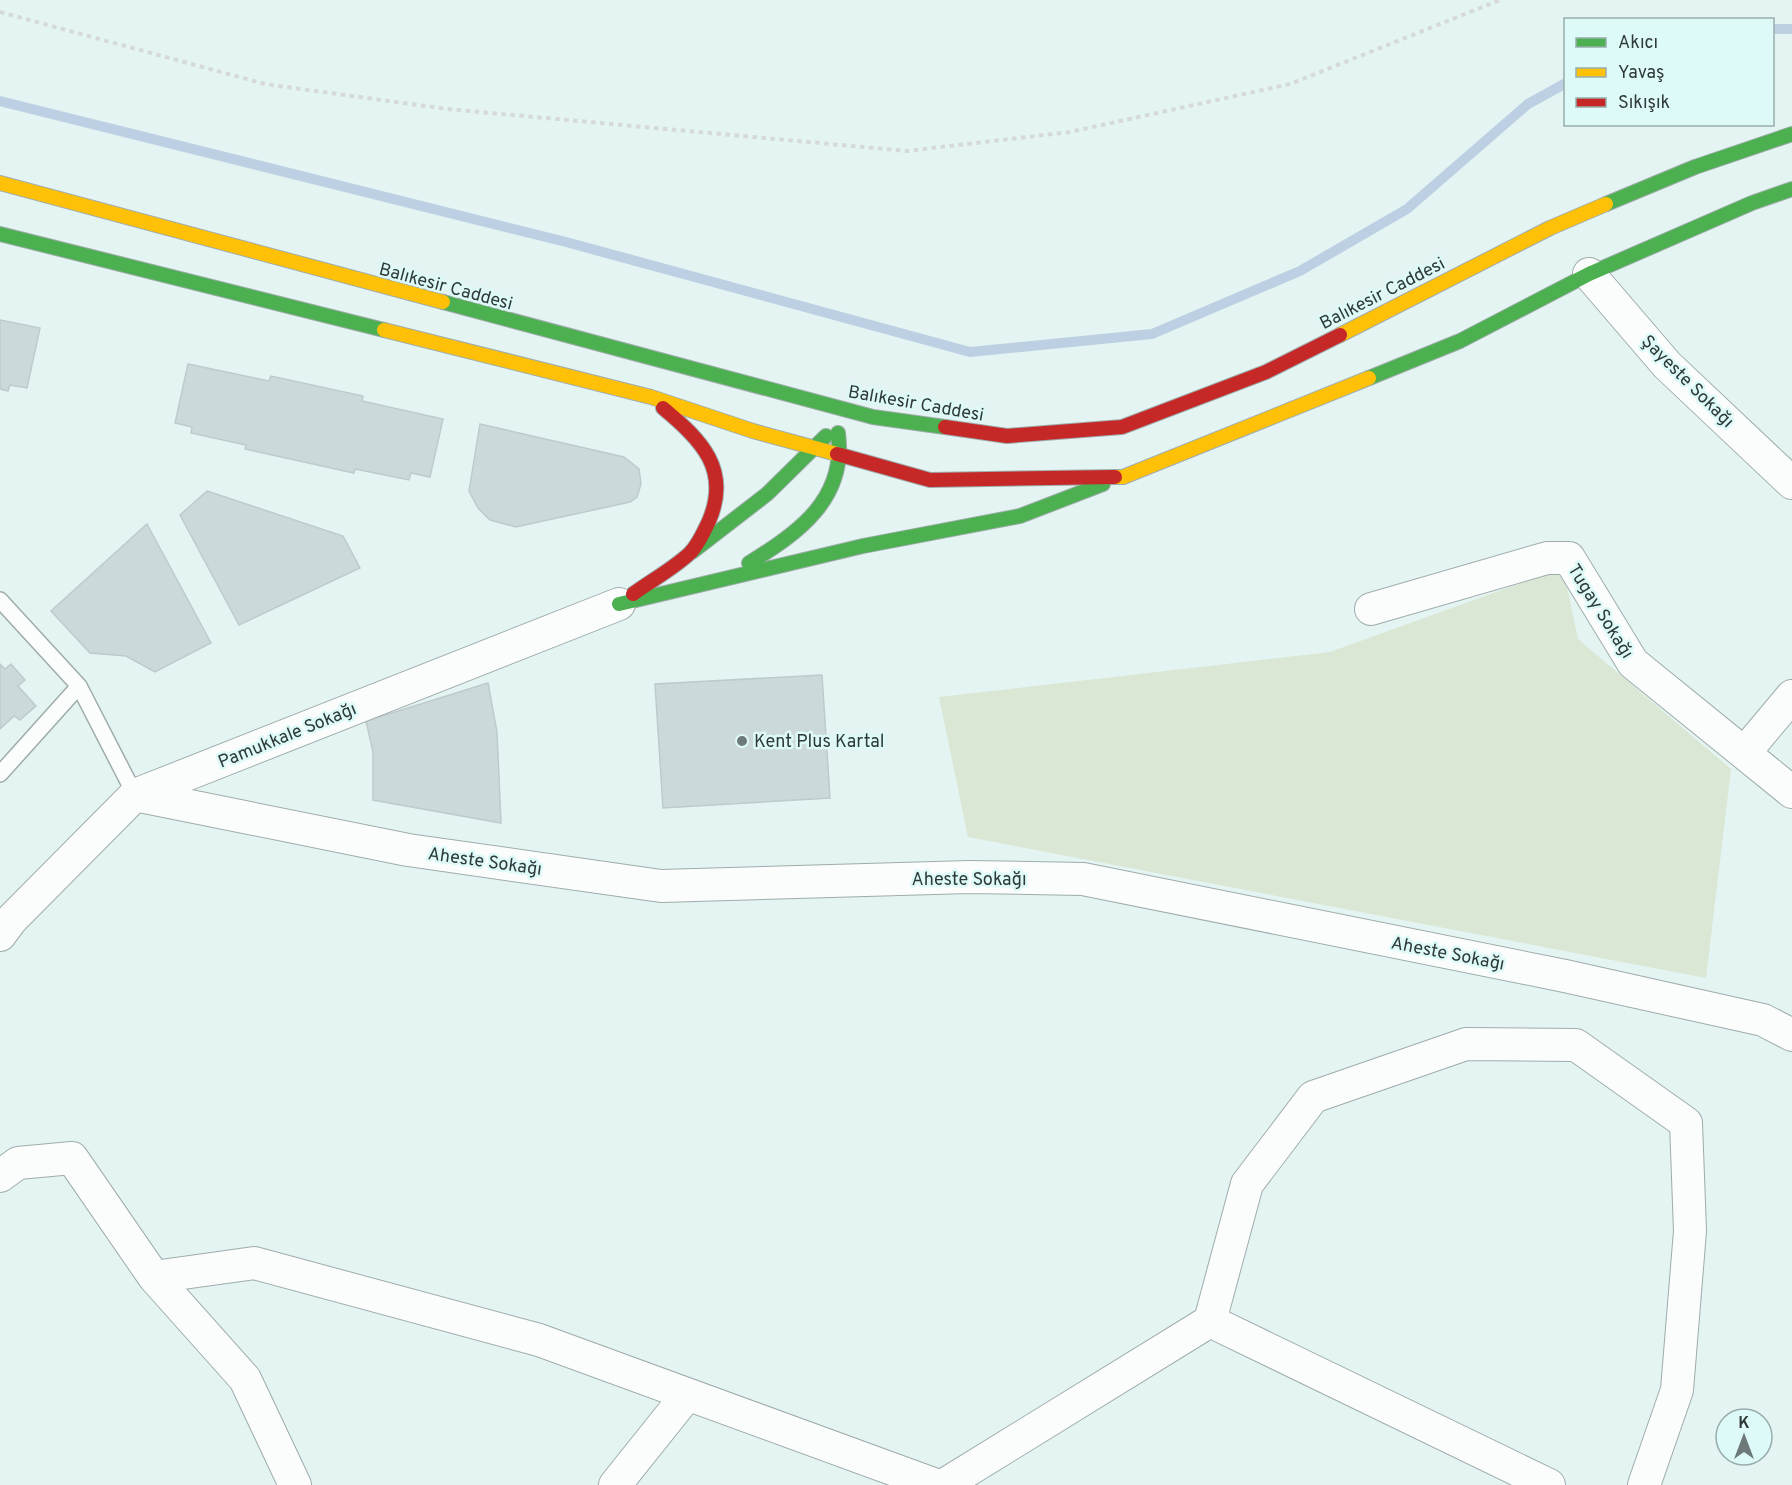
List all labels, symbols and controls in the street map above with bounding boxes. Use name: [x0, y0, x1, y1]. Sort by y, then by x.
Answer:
legend: [1564, 18, 1774, 126]
text: Akıcı: [1618, 32, 1658, 55]
text: Yavaş: [1618, 62, 1664, 85]
text: Sıkışık: [1618, 92, 1670, 115]
street label: Balıkesir Caddesi: [1316, 253, 1449, 336]
street label: Balıkesir Caddesi: [376, 259, 515, 316]
street label: Şayeste Sokağı: [1636, 331, 1738, 433]
street label: Balıkesir Caddesi: [846, 381, 986, 428]
street label: Tugay Sokağı: [1562, 560, 1638, 663]
street label: Pamukkale Sokağı: [215, 698, 360, 775]
place label: Kent Plus Kartal: [754, 731, 884, 754]
marker: Kent Plus Kartal: [735, 734, 749, 748]
street label: Aheste Sokağı: [426, 843, 543, 882]
street label: Aheste Sokağı: [911, 869, 1027, 892]
street label: Aheste Sokağı: [1389, 932, 1506, 977]
north arrow: [1714, 1407, 1774, 1467]
text: K: [1738, 1414, 1750, 1434]

